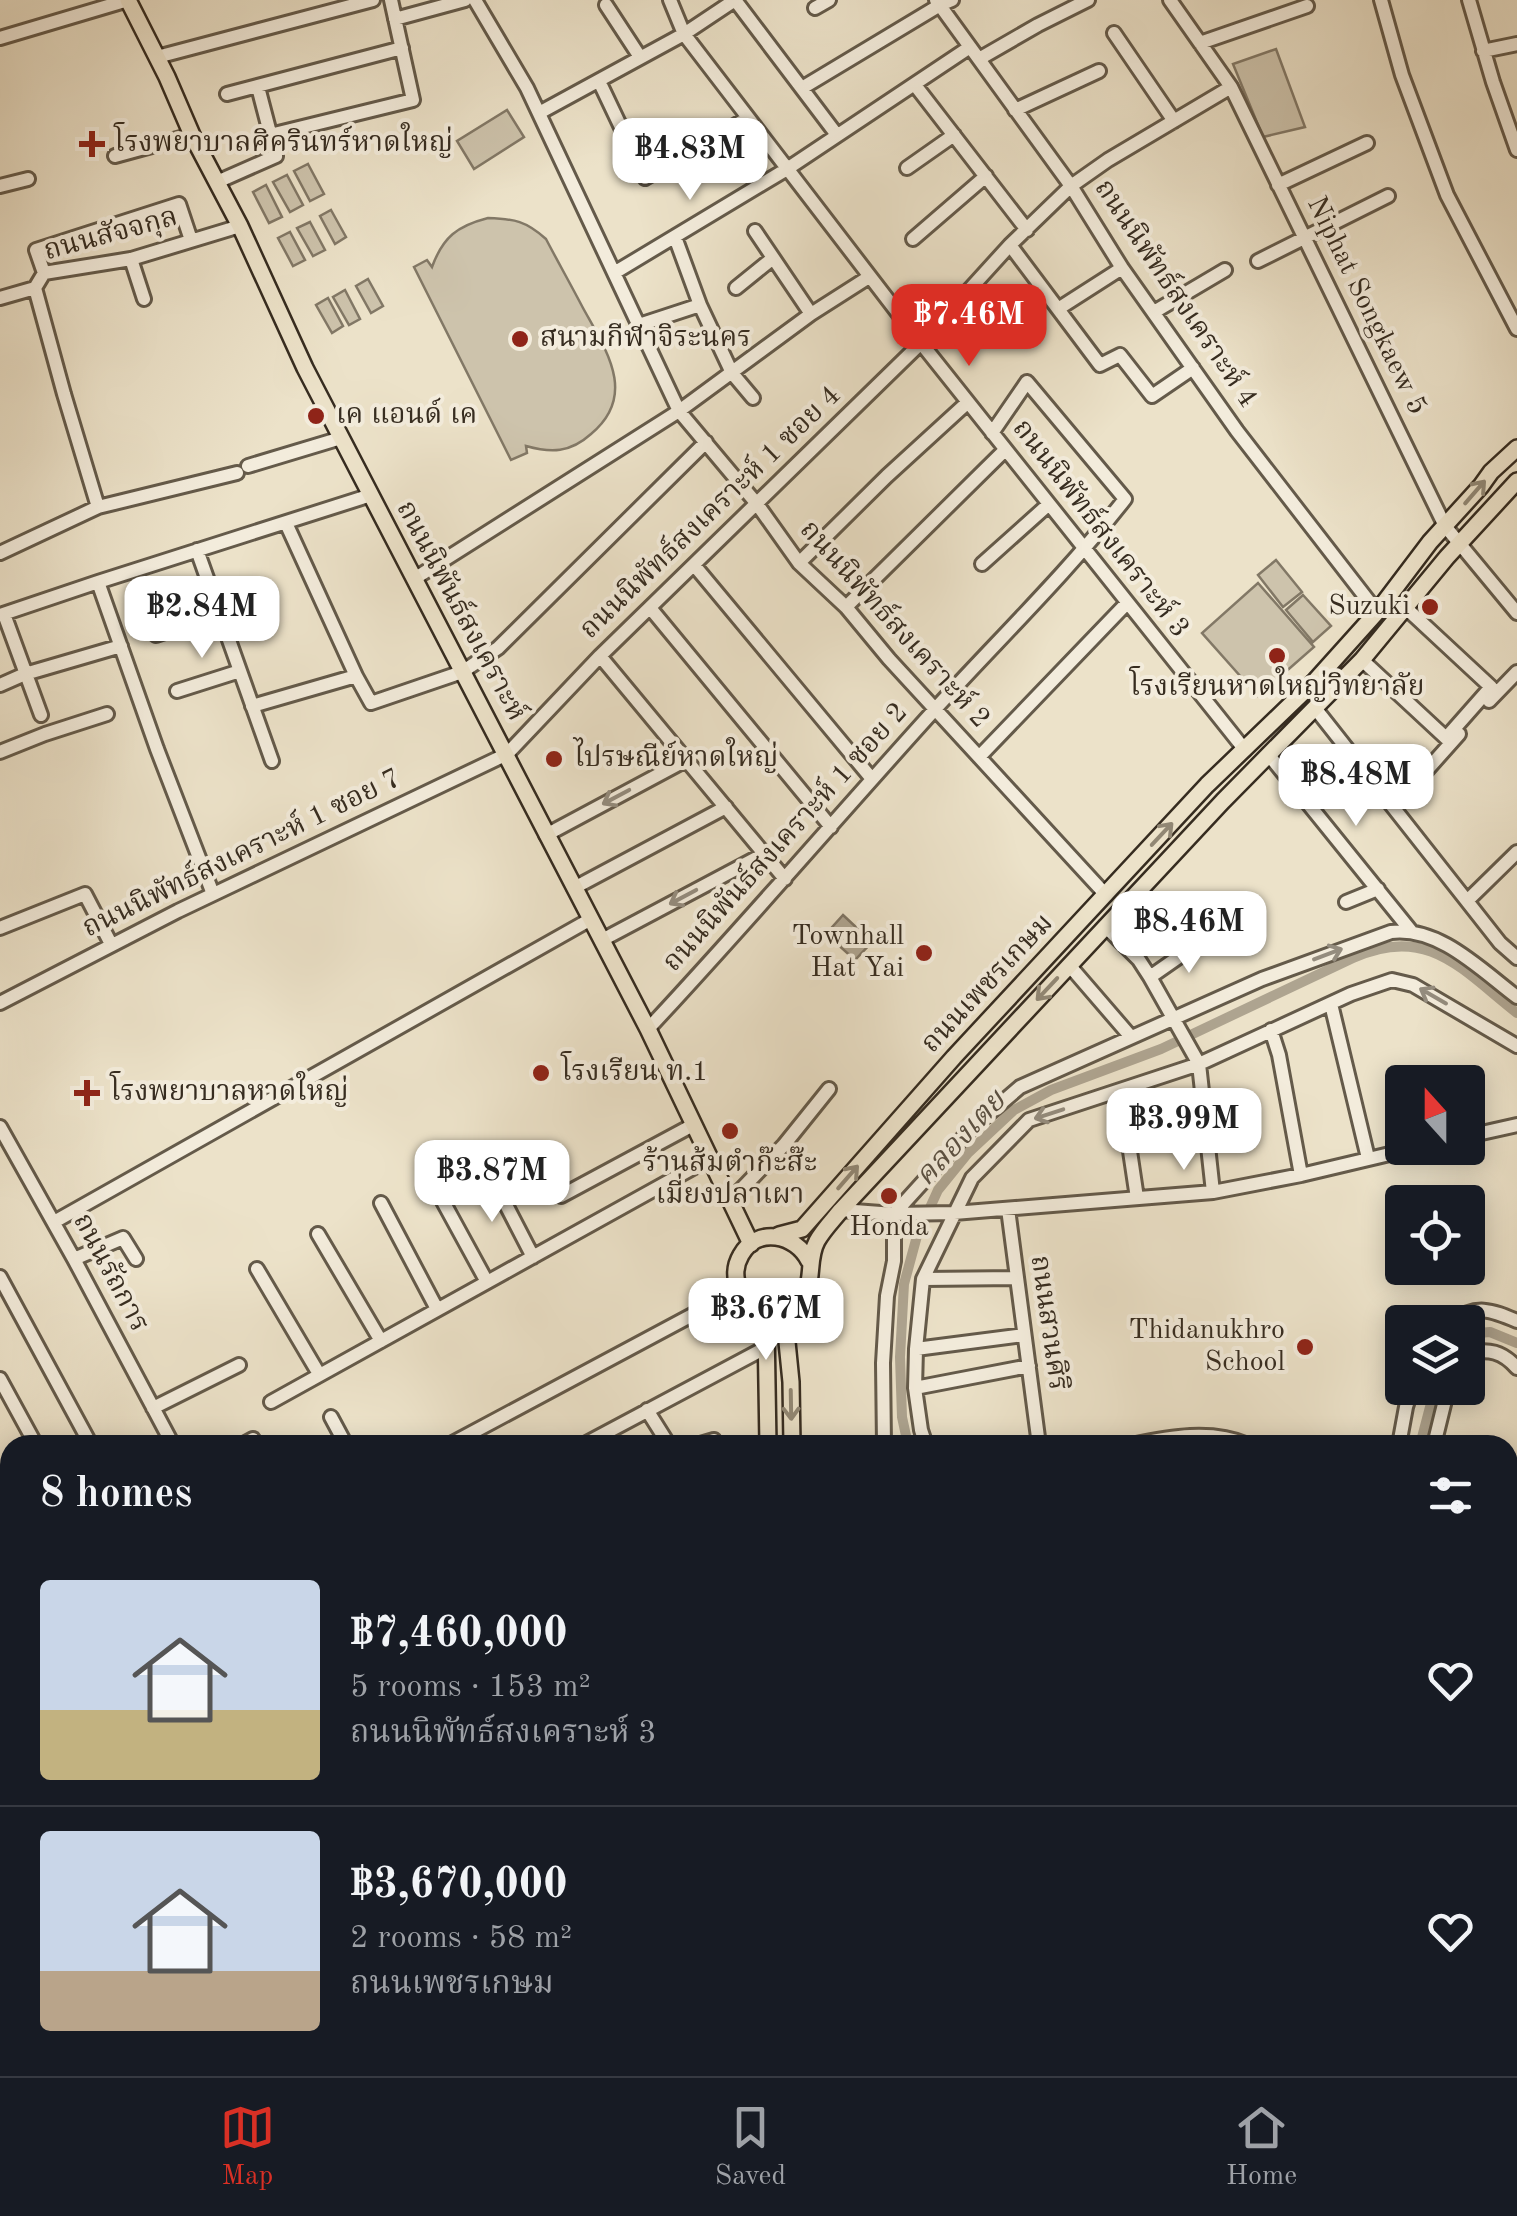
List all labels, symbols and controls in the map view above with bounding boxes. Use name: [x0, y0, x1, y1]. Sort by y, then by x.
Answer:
pin: ฿4.83M: [609, 118, 771, 203]
place label: โรงพยาบาลศิครินทร์หาดใหญ่: [113, 122, 453, 158]
marker: โรงพยาบาลศิครินทร์หาดใหญ่: [79, 131, 105, 157]
text: ฿4.83M: [634, 134, 746, 166]
street label: ถนนนิพัทธ์สงเคราะห์ 4: [1088, 172, 1266, 413]
street label: Niphat Songkaew 5: [1301, 192, 1431, 420]
street label: ถนนสัจจกุล: [41, 202, 181, 268]
pin: ฿7.46M: [888, 284, 1050, 369]
text: ฿7.46M: [913, 300, 1025, 332]
place label: สนามกีฬาจิระนคร: [540, 322, 751, 353]
marker: สนามกีฬาจิระนคร: [509, 328, 531, 350]
street label: ถนนนิพัทธ์สงเคราะห์ 1 ซอย 4: [572, 378, 847, 645]
place label: เค แอนด์ เค: [336, 397, 477, 430]
marker: เค แอนด์ เค: [305, 405, 327, 427]
street label: ถนนนิพัทธ์สงเคราะห์ 3: [1006, 412, 1198, 643]
one-way arrow: [1464, 479, 1486, 505]
street label: ถนนนิพันธ์สงเคราะห์: [390, 494, 534, 725]
street label: ถนนนิพัทธ์สงเคราะห์ 2: [794, 513, 998, 734]
pin: ฿2.84M: [121, 576, 283, 661]
text: ฿2.84M: [146, 592, 258, 624]
place label: Suzuki: [1328, 593, 1410, 621]
marker: Suzuki: [1419, 596, 1441, 618]
marker: โรงเรียนหาดใหญ่วิทยาลัย: [1266, 645, 1288, 667]
place label: โรงเรียนหาดใหญ่วิทยาลัย: [1128, 666, 1425, 702]
street label: ถนนนิพันธ์สงเคราะห์ 1 ซอย 2: [655, 695, 914, 978]
place label: ไปรษณีย์หาดใหญ่: [572, 737, 778, 773]
pin: ฿8.48M: [1275, 744, 1437, 829]
marker: ไปรษณีย์หาดใหญ่: [543, 748, 565, 770]
street label: ถนนนิพัทธ์สงเคราะห์ 1 ซอย 7: [76, 760, 405, 943]
text: ฿8.48M: [1300, 760, 1412, 792]
one-way arrow: [601, 788, 631, 807]
one-way arrow: [1150, 822, 1173, 847]
one-way arrow: [669, 888, 699, 907]
pin: ฿8.46M: [1108, 891, 1270, 976]
text: ฿8.46M: [1133, 907, 1245, 939]
street label: ถนนเพชรเกษม: [917, 909, 1059, 1059]
place label: Townhall Hat Yai: [791, 923, 904, 983]
marker: Townhall Hat Yai: [913, 942, 935, 964]
one-way arrow: [1313, 943, 1343, 961]
one-way arrow: [1036, 976, 1059, 1001]
one-way arrow: [1419, 986, 1448, 1006]
place label: โรงเรียน ท.1: [560, 1051, 708, 1087]
marker: โรงเรียน ท.1: [530, 1062, 552, 1084]
north arrow: [1385, 1065, 1485, 1165]
map controls: [1385, 1065, 1485, 1405]
place label: โรงพยาบาลหาดใหญ่: [109, 1071, 349, 1107]
marker: โรงพยาบาลหาดใหญ่: [74, 1080, 100, 1106]
water label: คลองเตย: [910, 1085, 1013, 1192]
pin: ฿3.99M: [1103, 1088, 1265, 1173]
text: ฿3.99M: [1128, 1104, 1240, 1136]
one-way arrow: [1034, 1106, 1066, 1124]
marker: ร้านส้มตำก๊ะส๊ะ เมี่ยงปลาเผา: [719, 1120, 741, 1142]
pin: ฿3.87M: [411, 1140, 573, 1225]
place label: ร้านส้มตำก๊ะส๊ะ เมี่ยงปลาเผา: [643, 1146, 817, 1210]
text: ฿3.87M: [436, 1156, 548, 1188]
one-way arrow: [836, 1165, 859, 1190]
marker: Honda: [878, 1185, 900, 1207]
button: locate: [1385, 1185, 1485, 1285]
street label: ถนนรัถการ: [67, 1208, 155, 1337]
place label: Honda: [849, 1214, 929, 1242]
street label: ถนนสวนศิริ: [1025, 1253, 1074, 1392]
pin: ฿3.67M: [685, 1278, 847, 1363]
text: ฿3.67M: [710, 1294, 822, 1326]
button: layers: [1385, 1305, 1485, 1405]
place label: Thidanukhro School: [1129, 1317, 1285, 1377]
marker: Thidanukhro School: [1294, 1336, 1316, 1358]
one-way arrow: [782, 1388, 800, 1420]
icon: filters: [1423, 1468, 1478, 1523]
text: 8 homes: [40, 1474, 192, 1516]
text: ฿7,460,000: [350, 1614, 568, 1656]
icon: home: [120, 1620, 240, 1740]
icon: heart: [1423, 1653, 1478, 1708]
text: 5 rooms · 153 m²: [350, 1672, 591, 1704]
text: ถนนนิพัทธ์สงเคราะห์ 3: [350, 1718, 657, 1750]
text: ฿3,670,000: [350, 1865, 568, 1907]
icon: home: [120, 1871, 240, 1991]
icon: heart: [1423, 1904, 1478, 1959]
text: 2 rooms · 58 m²: [350, 1923, 572, 1955]
text: ถนนเพชรเกษม: [350, 1969, 554, 2001]
tab: Map: [220, 2100, 275, 2195]
tab: Saved: [715, 2100, 786, 2195]
tab: Home: [1226, 2100, 1297, 2195]

